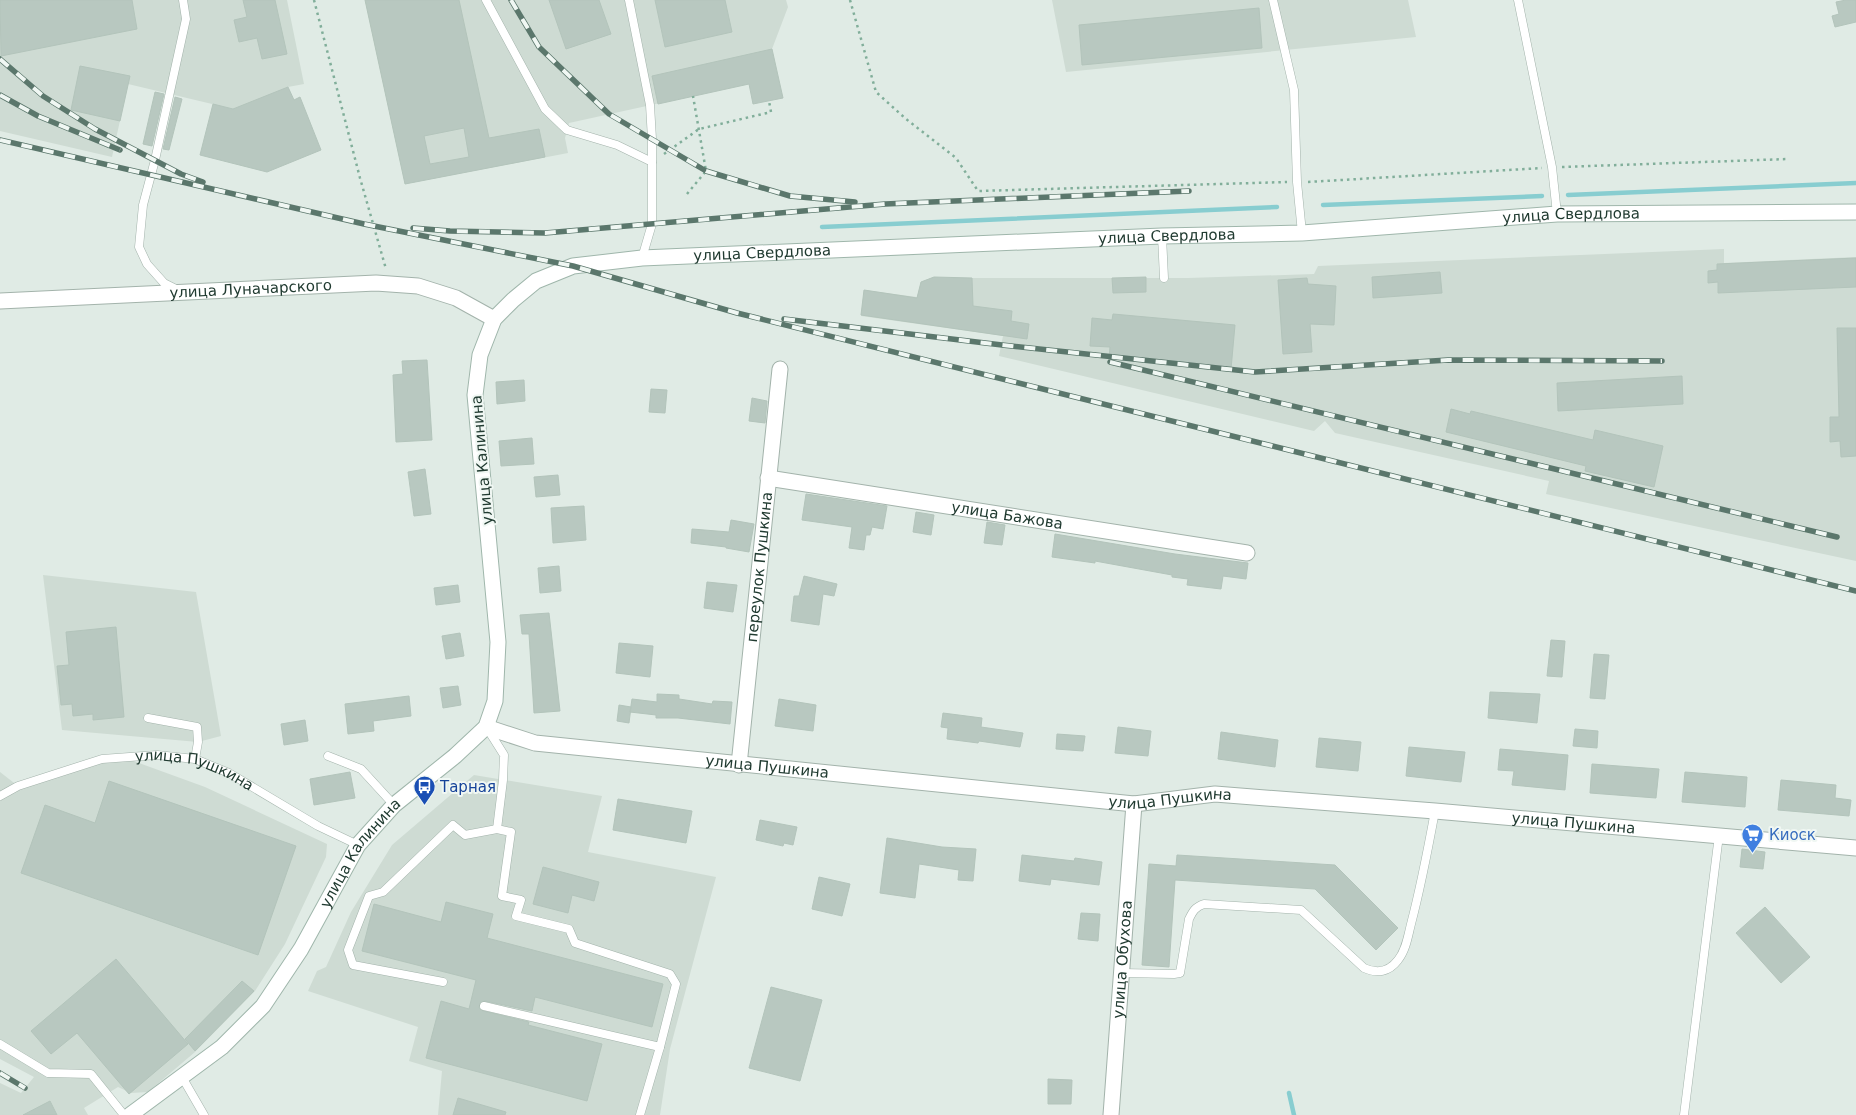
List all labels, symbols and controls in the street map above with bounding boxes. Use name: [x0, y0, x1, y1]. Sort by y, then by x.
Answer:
street label: улица Свердлова: [1502, 204, 1640, 227]
street label: улица Свердлова: [1098, 225, 1236, 248]
street label: улица Свердлова: [693, 241, 831, 265]
street label: улица Луначарского: [169, 276, 332, 302]
street label: улица Калинина: [467, 394, 497, 526]
street label: переулок Пушкина: [743, 491, 776, 643]
street label: улица Бажова: [950, 498, 1064, 533]
street label: улица Пушкина: [134, 746, 257, 795]
street label: улица Пушкина: [705, 751, 830, 782]
bus stop icon: Тарная: [412, 775, 436, 806]
place label: Тарная: [439, 778, 496, 796]
street label: улица Пушкина: [1107, 785, 1232, 813]
street label: улица Калинина: [316, 794, 404, 911]
street label: улица Пушкина: [1511, 809, 1636, 838]
supermarket icon: Киоск: [1741, 823, 1765, 854]
place label: Киоск: [1769, 826, 1816, 844]
street label: улица Обухова: [1109, 900, 1136, 1019]

